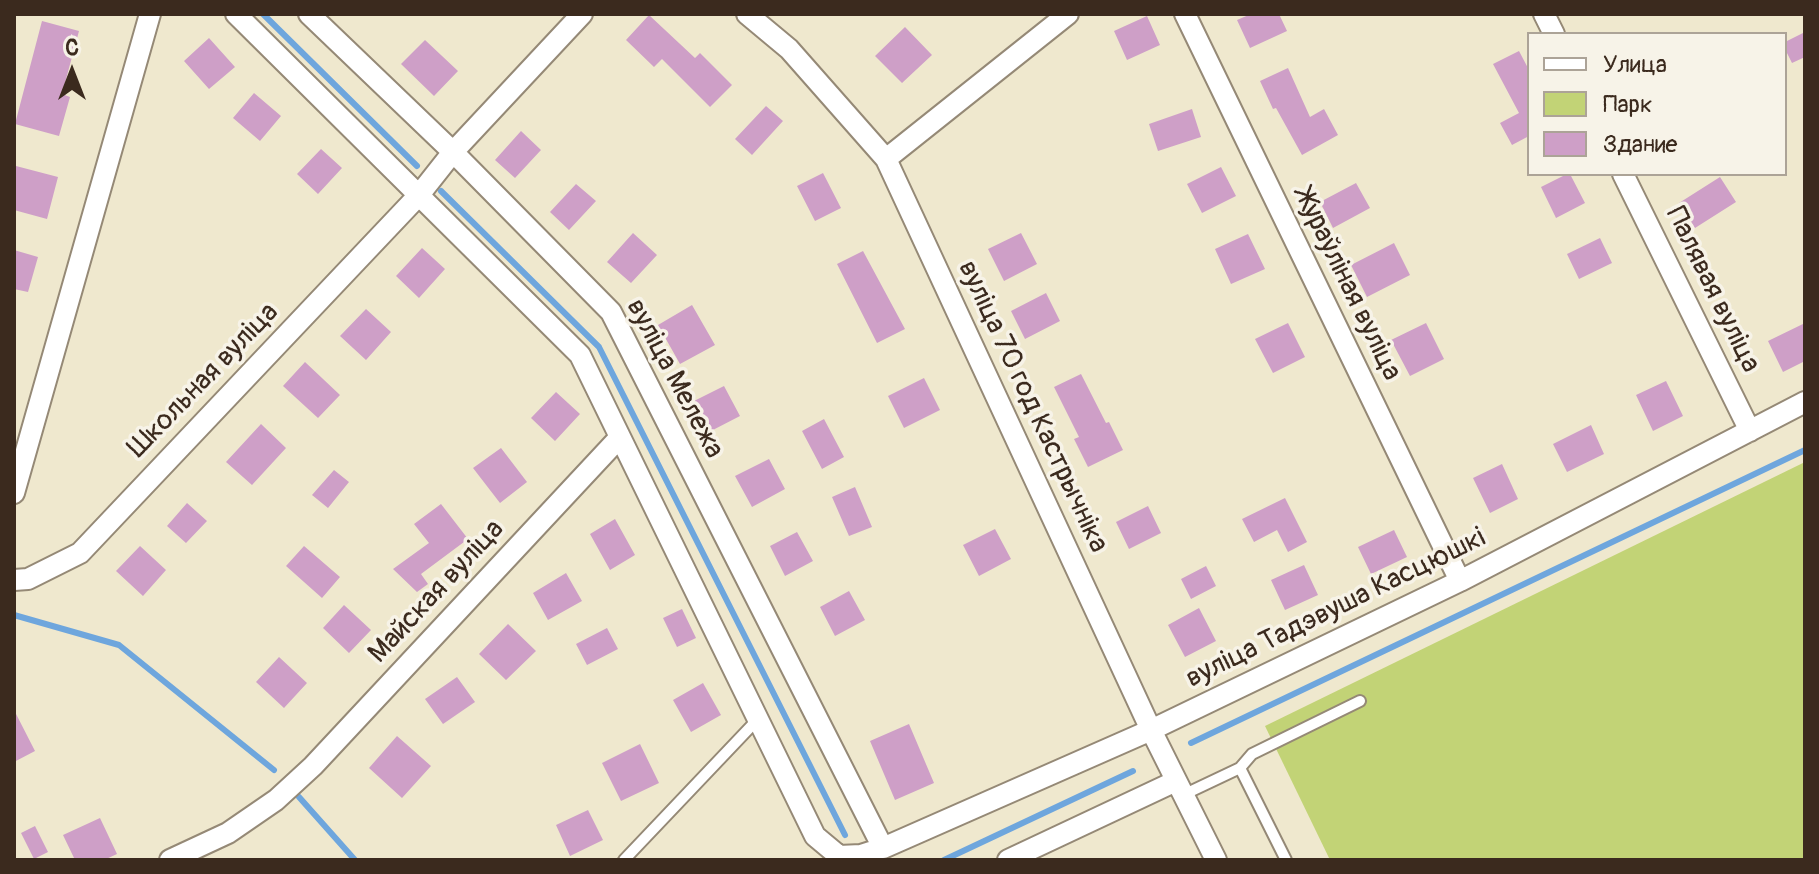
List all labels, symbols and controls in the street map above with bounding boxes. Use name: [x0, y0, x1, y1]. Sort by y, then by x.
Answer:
north arrow: [32, 32, 112, 112]
legend: [1527, 32, 1787, 176]
text: С: [65, 34, 79, 62]
text: Улица: [1603, 50, 1667, 79]
text: Парк: [1603, 90, 1652, 119]
text: Здание: [1603, 130, 1677, 159]
street label: Жураўліная вуліца: [1286, 184, 1408, 386]
street label: Палявая вуліца: [1657, 202, 1767, 378]
street label: вуліца 70 год Кастрычніка: [950, 256, 1114, 558]
street label: вуліца Мележа: [618, 294, 730, 464]
street label: Школьная вуліца: [122, 297, 286, 465]
street label: Майская вуліца: [362, 513, 512, 671]
street label: вуліца Тадэвуша Касцюшкі: [1181, 522, 1491, 696]

